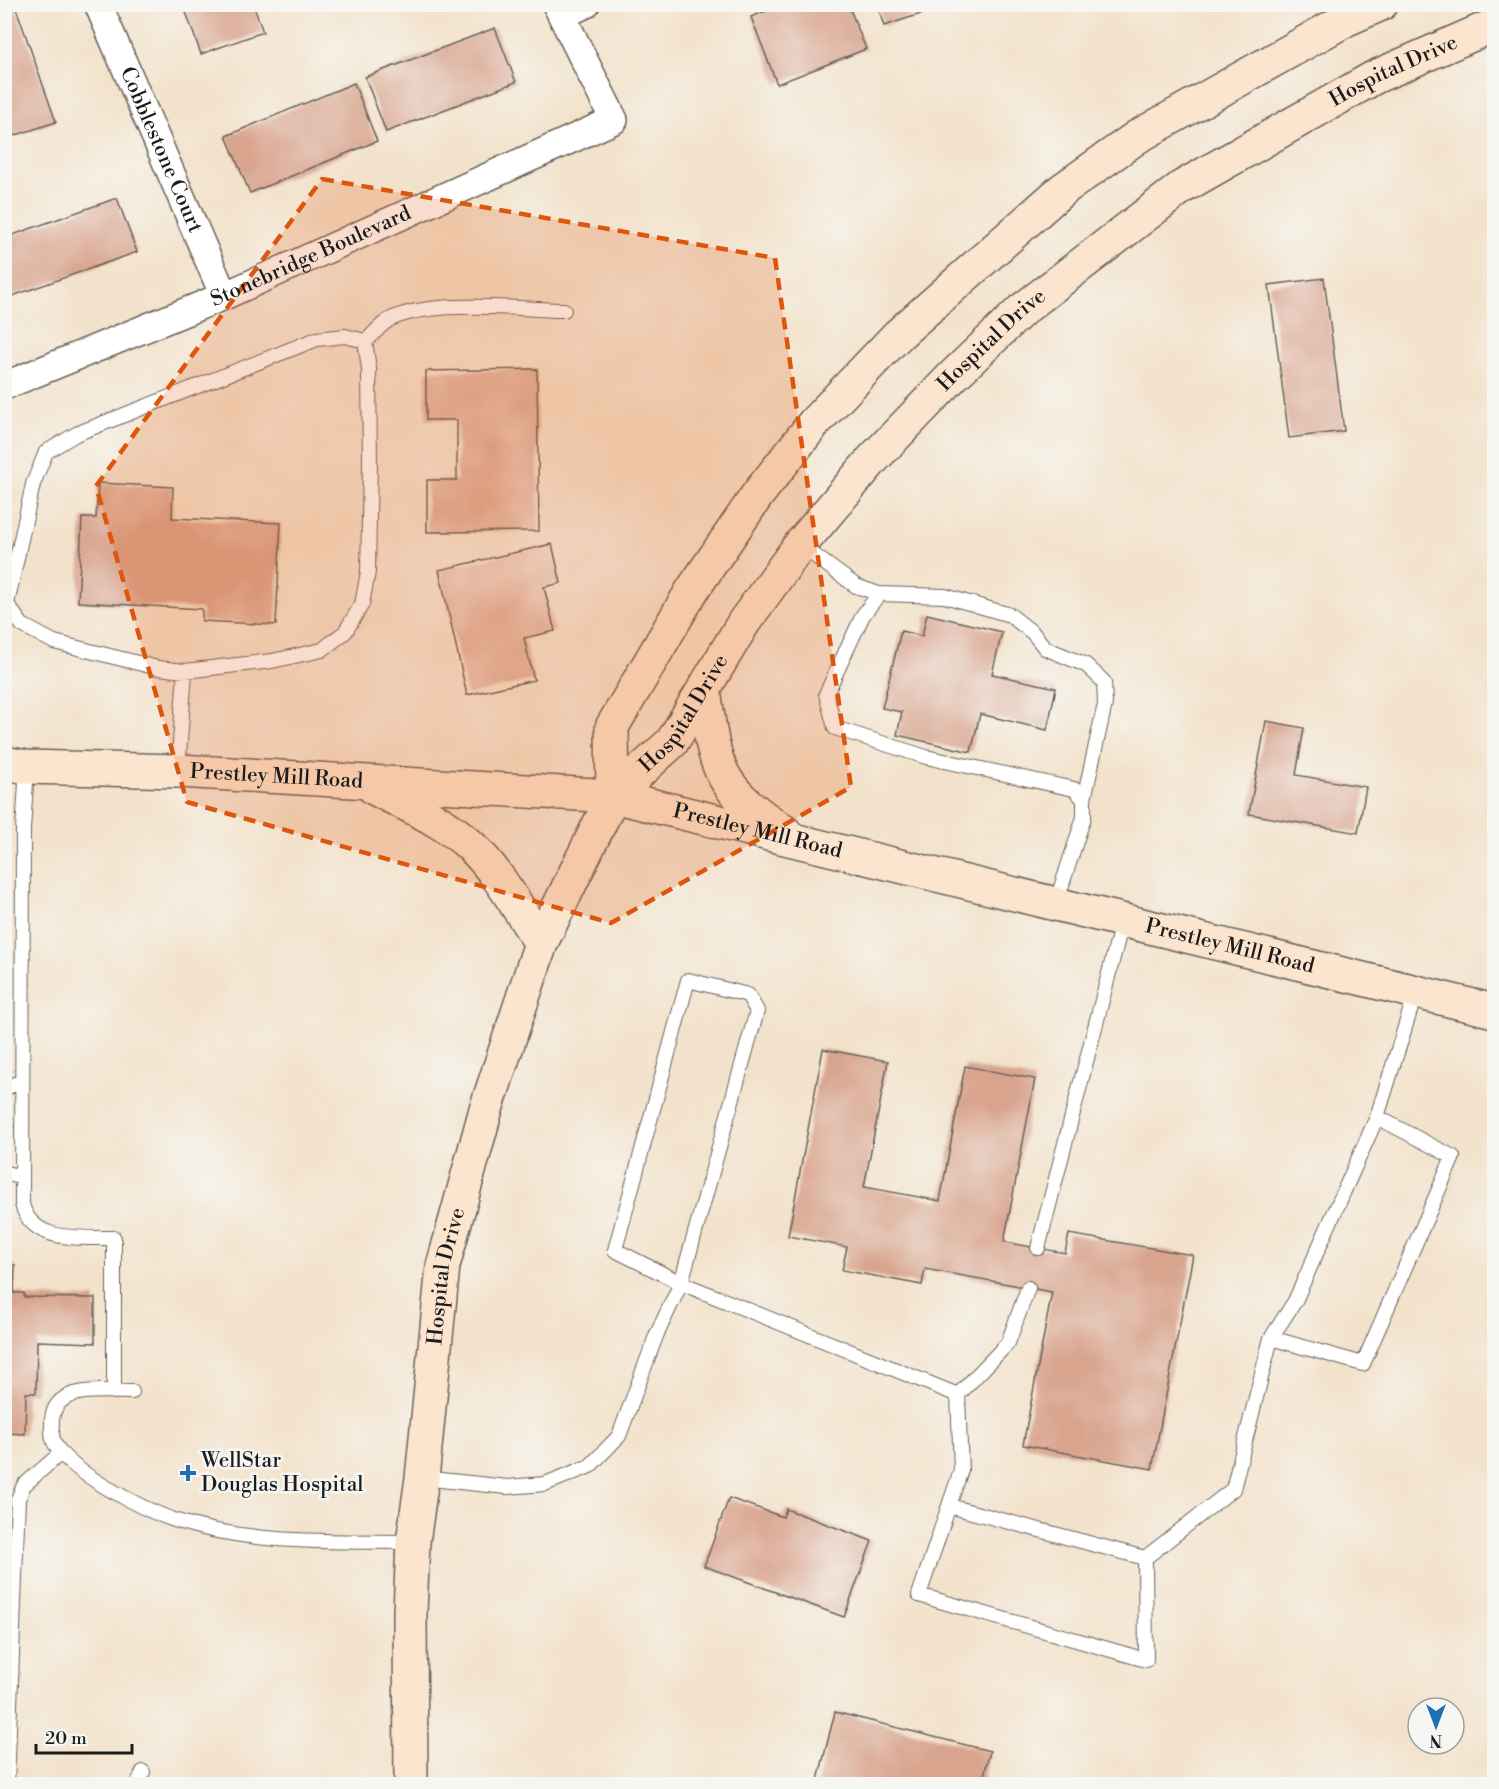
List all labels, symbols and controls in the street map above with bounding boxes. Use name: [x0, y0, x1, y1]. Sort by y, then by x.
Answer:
street label: Hospital Drive: [1325, 30, 1462, 113]
street label: Cobblestone Court: [114, 63, 208, 237]
street label: Stonebridge Boulevard: [207, 200, 415, 313]
street label: Hospital Drive: [932, 283, 1051, 397]
street label: Hospital Drive: [634, 650, 734, 778]
street label: Prestley Mill Road: [189, 759, 364, 795]
street label: Prestley Mill Road: [670, 798, 845, 864]
street label: Prestley Mill Road: [1143, 913, 1317, 980]
street label: Hospital Drive: [422, 1205, 471, 1346]
place label: WellStar Douglas Hospital: [200, 1448, 364, 1498]
marker: WellStar Douglas Hospital: [179, 1464, 197, 1482]
north arrow: [1406, 1696, 1466, 1756]
scale bar: [36, 1717, 132, 1755]
text: 20 m: [45, 1727, 87, 1750]
text: N: [1429, 1730, 1442, 1750]

